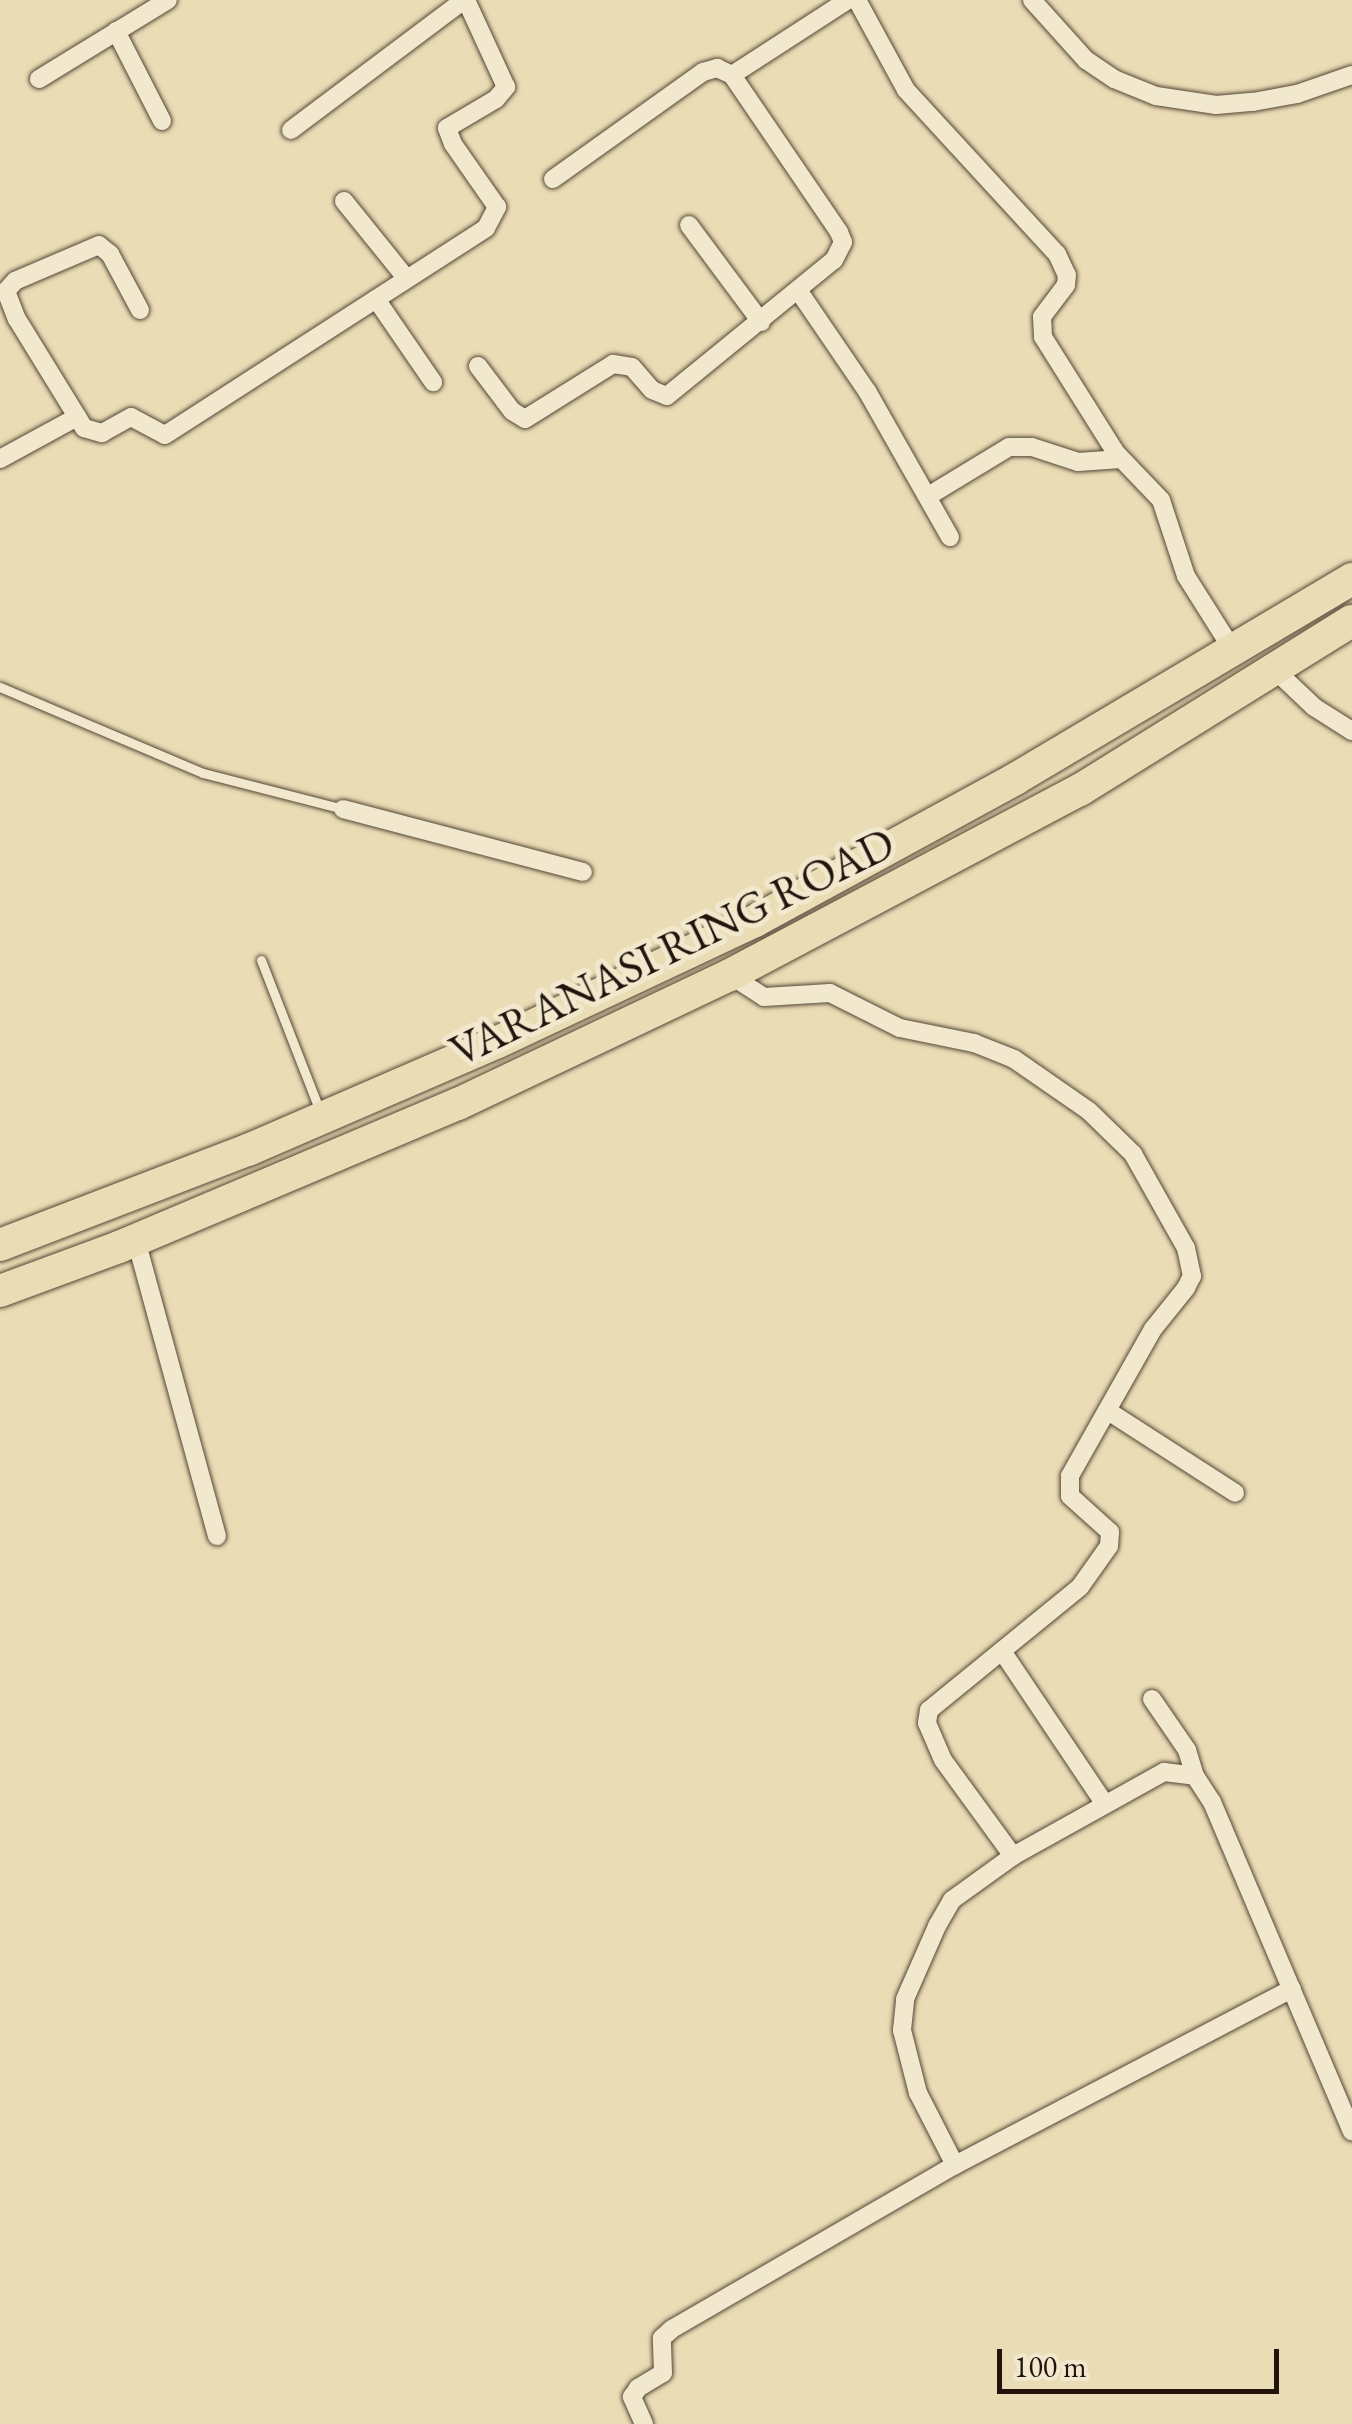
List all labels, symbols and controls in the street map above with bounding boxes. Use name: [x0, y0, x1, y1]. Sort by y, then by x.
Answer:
street label: VARANASI RING ROAD: [441, 816, 903, 1078]
scale bar: [1002, 2329, 1284, 2391]
text: 100 m: [1014, 2347, 1087, 2386]

